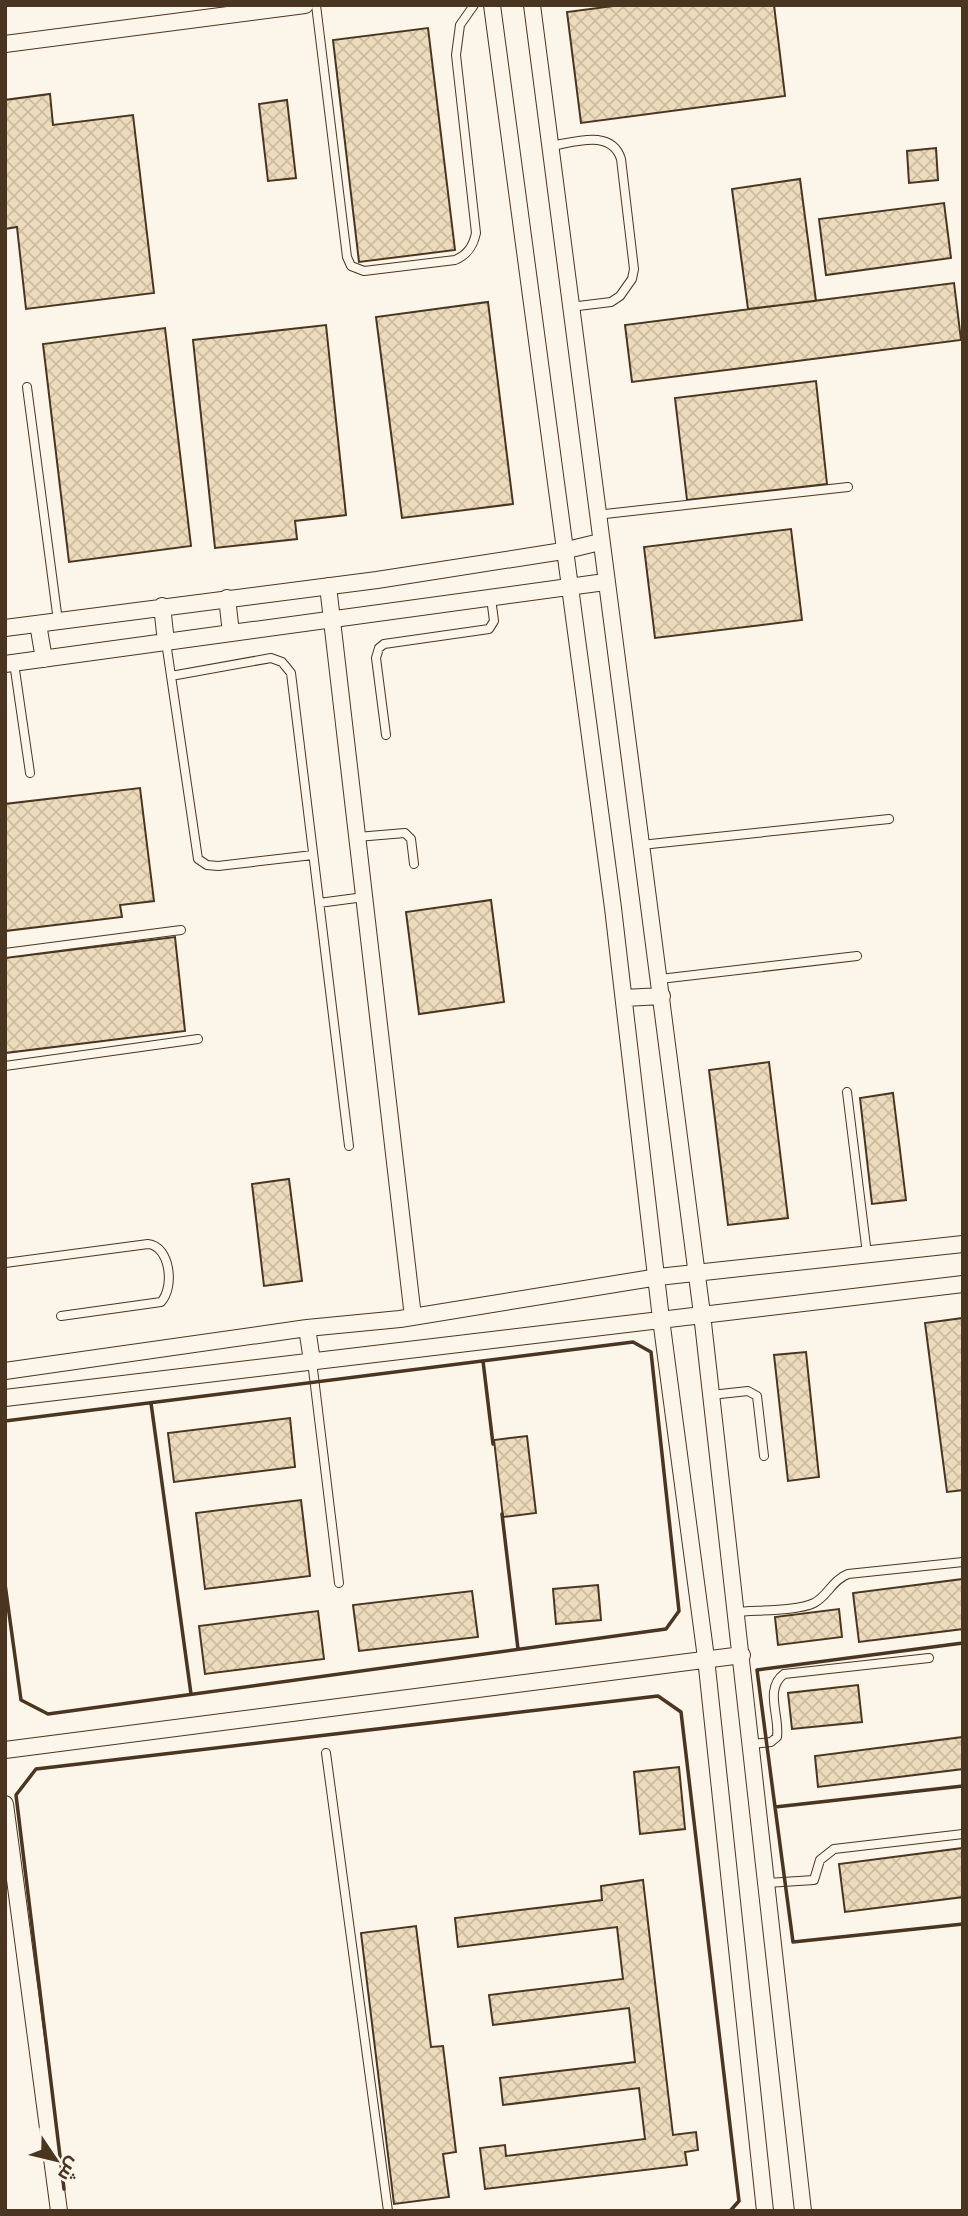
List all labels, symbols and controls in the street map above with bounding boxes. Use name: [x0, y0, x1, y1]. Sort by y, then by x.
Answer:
north arrow: [21, 2125, 91, 2195]
text: ش: [52, 2152, 86, 2186]

